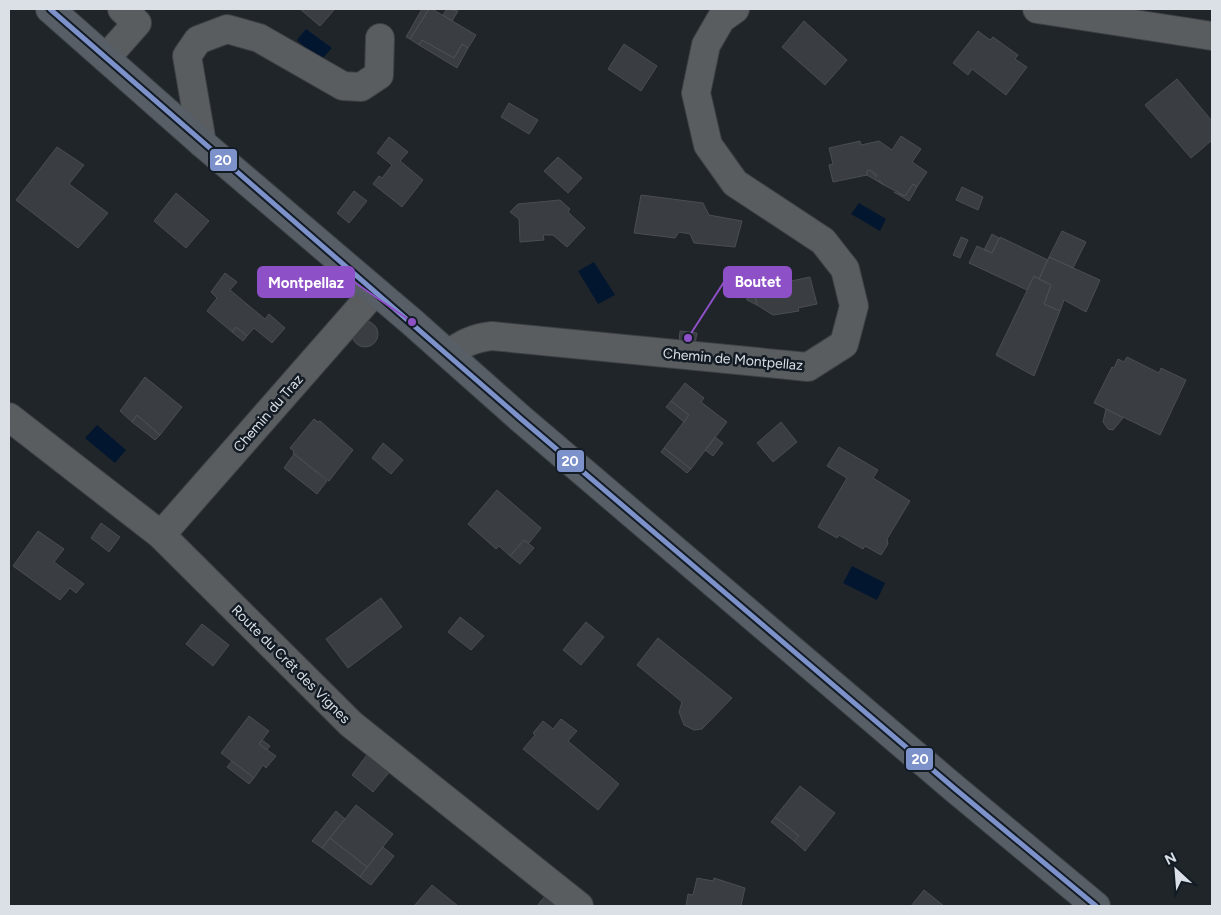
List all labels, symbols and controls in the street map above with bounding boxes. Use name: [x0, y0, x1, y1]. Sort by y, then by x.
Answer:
line badge: 20: [209, 148, 238, 172]
text: 20: [214, 152, 232, 169]
callout: Montpellaz: [258, 267, 354, 297]
callout: Boutet: [724, 267, 791, 297]
text: Boutet: [735, 273, 781, 291]
text: Montpellaz: [268, 274, 344, 292]
street label: Chemin de Montpellaz: [662, 345, 804, 374]
street label: Chemin du Traz: [230, 371, 307, 456]
line badge: 20: [556, 449, 585, 473]
text: 20: [561, 453, 579, 470]
street label: Route du Crêt des Vignes: [228, 602, 353, 727]
line badge: 20: [905, 747, 934, 771]
text: 20: [911, 751, 929, 768]
north arrow: [1151, 845, 1201, 895]
text: N: [1162, 849, 1179, 869]

